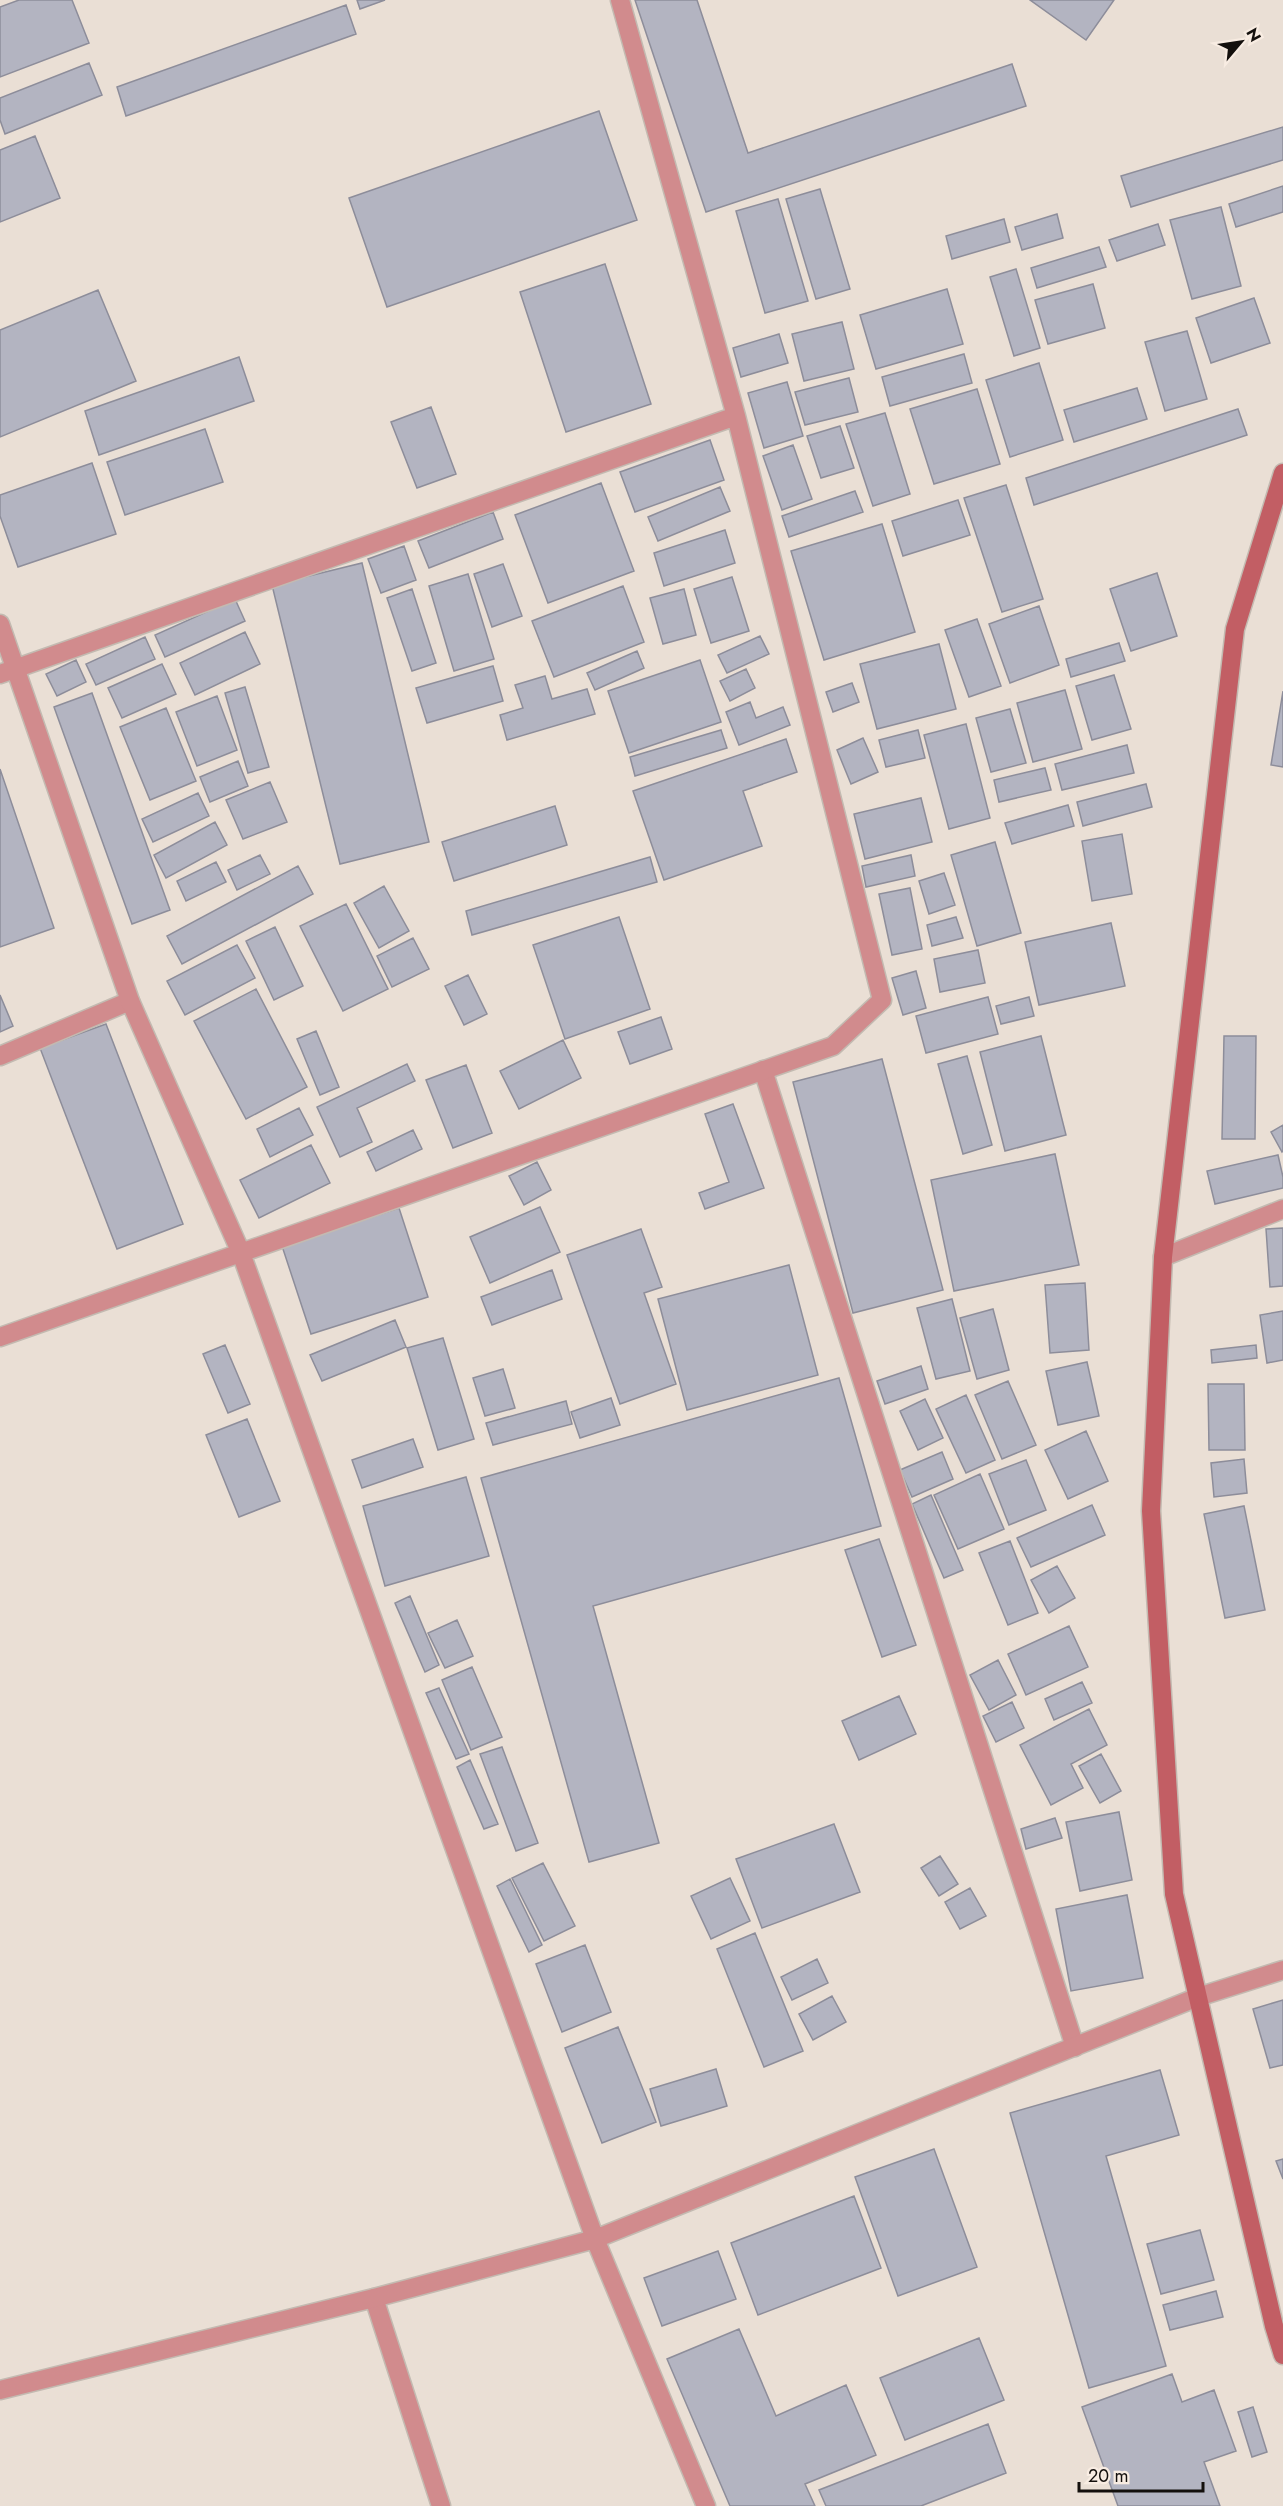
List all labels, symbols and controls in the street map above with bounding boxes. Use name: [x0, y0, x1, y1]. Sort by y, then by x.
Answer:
north arrow: [1211, 12, 1271, 72]
text: N: [1241, 24, 1267, 46]
scale bar: [1079, 2455, 1204, 2493]
text: 20 m: [1088, 2463, 1128, 2489]

